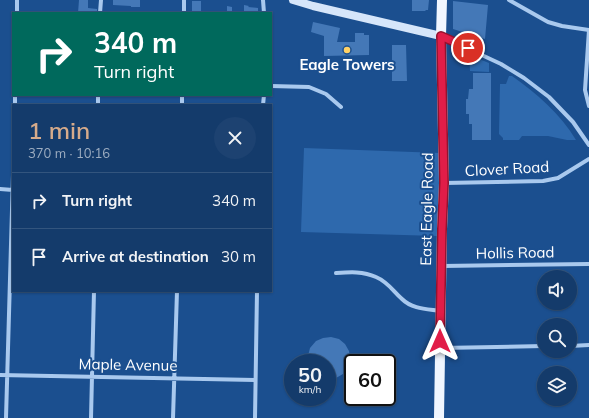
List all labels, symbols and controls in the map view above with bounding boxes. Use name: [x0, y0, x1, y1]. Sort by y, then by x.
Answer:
text: 340 m: [94, 25, 177, 60]
icon: right: [28, 28, 80, 80]
pin: [451, 31, 485, 65]
icon: arrive: [457, 37, 479, 59]
marker: Eagle Towers: [342, 45, 352, 55]
place label: Eagle Towers: [299, 55, 395, 74]
text: Turn right: [94, 60, 174, 83]
text: 1 min: [28, 115, 90, 145]
button: close: [214, 117, 256, 159]
text: 370 m · 10:16: [28, 145, 110, 161]
street label: East Eagle Road: [416, 152, 437, 266]
street label: Clover Road: [464, 157, 550, 180]
icon: right: [28, 190, 50, 212]
text: Turn right: [62, 191, 132, 210]
text: 340 m: [212, 191, 256, 210]
street label: Hollis Road: [475, 242, 555, 263]
icon: arrive: [28, 246, 50, 268]
text: Arrive at destination: [62, 247, 209, 266]
text: 30 m: [221, 247, 256, 266]
map controls: [537, 270, 577, 406]
button: sound: [537, 270, 577, 310]
button: search: [537, 318, 577, 358]
position arrow: [419, 320, 461, 362]
street label: Maple Avenue: [78, 354, 178, 375]
speed limit sign: 60: [344, 354, 396, 406]
text: 50: [298, 362, 322, 387]
button: layers: [537, 366, 577, 406]
text: km/h: [299, 383, 321, 396]

